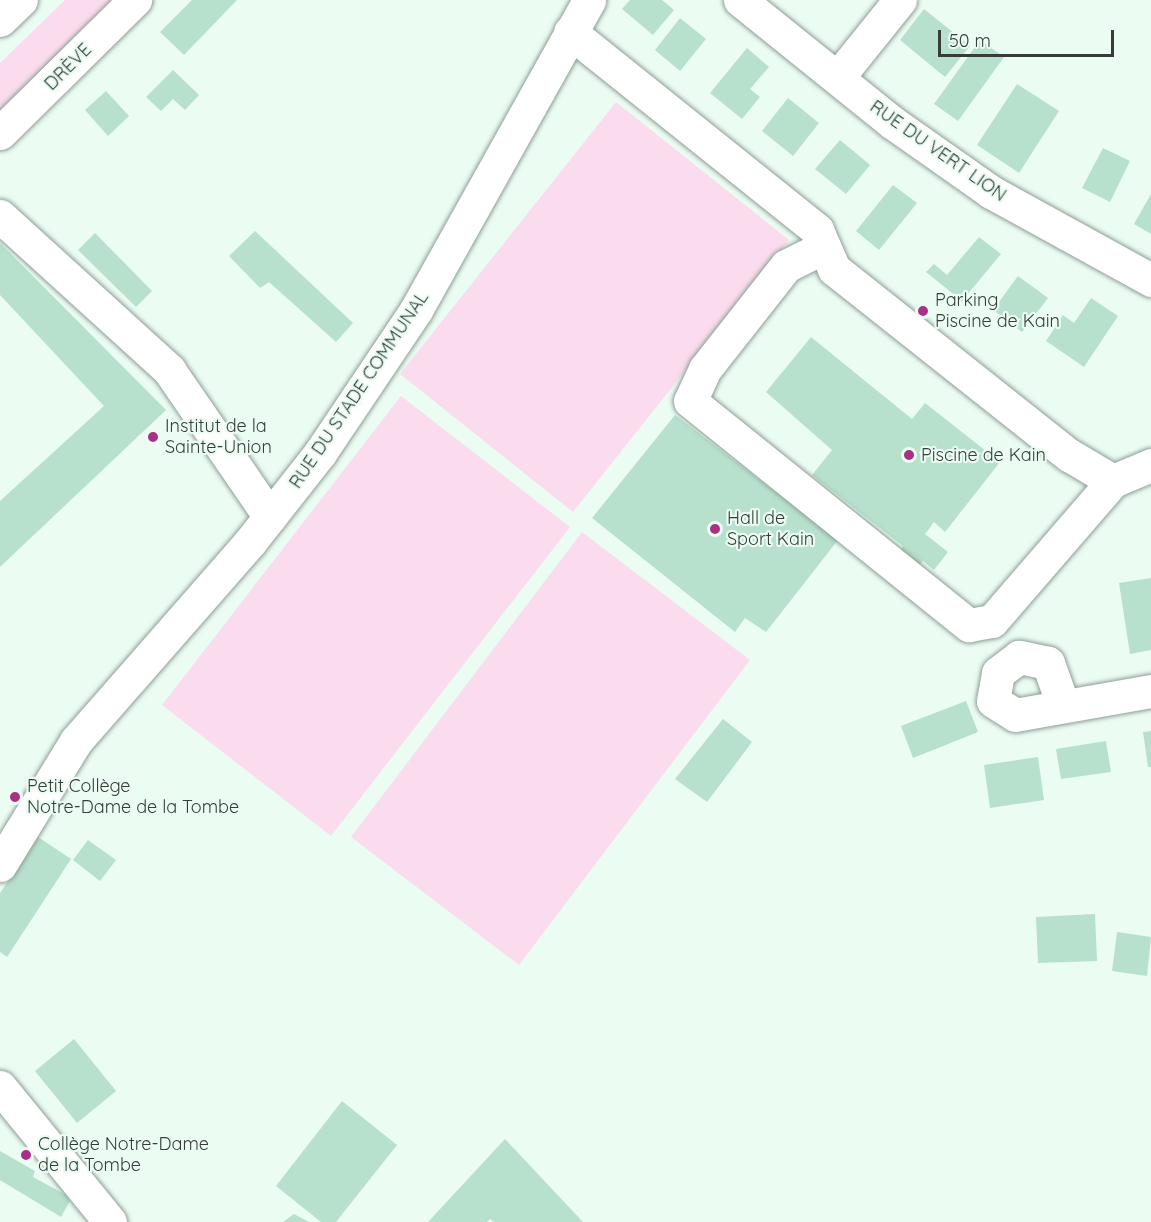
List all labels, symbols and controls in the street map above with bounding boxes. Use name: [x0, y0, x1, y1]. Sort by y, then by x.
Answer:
scale bar: [941, 18, 1116, 56]
text: 50 m: [949, 29, 991, 52]
street label: DRÈVE: [40, 39, 96, 95]
street label: RUE DU VERT LION: [866, 96, 1010, 206]
street label: RUE DU STADE COMMUNAL: [285, 287, 433, 493]
place label: Parking Piscine de Kain: [935, 290, 1060, 332]
marker: Parking Piscine de Kain: [916, 304, 930, 318]
place label: Institut de la Sainte-Union: [165, 416, 272, 458]
marker: Institut de la Sainte-Union: [146, 430, 160, 444]
place label: Piscine de Kain: [921, 444, 1046, 466]
marker: Piscine de Kain: [902, 448, 916, 462]
place label: Hall de Sport Kain: [727, 508, 814, 550]
marker: Hall de Sport Kain: [708, 522, 722, 536]
place label: Petit Collège Notre-Dame de la Tombe: [27, 776, 239, 818]
marker: Petit Collège Notre-Dame de la Tombe: [8, 790, 22, 804]
place label: Collège Notre-Dame de la Tombe: [38, 1134, 209, 1176]
marker: Collège Notre-Dame de la Tombe: [19, 1148, 33, 1162]

